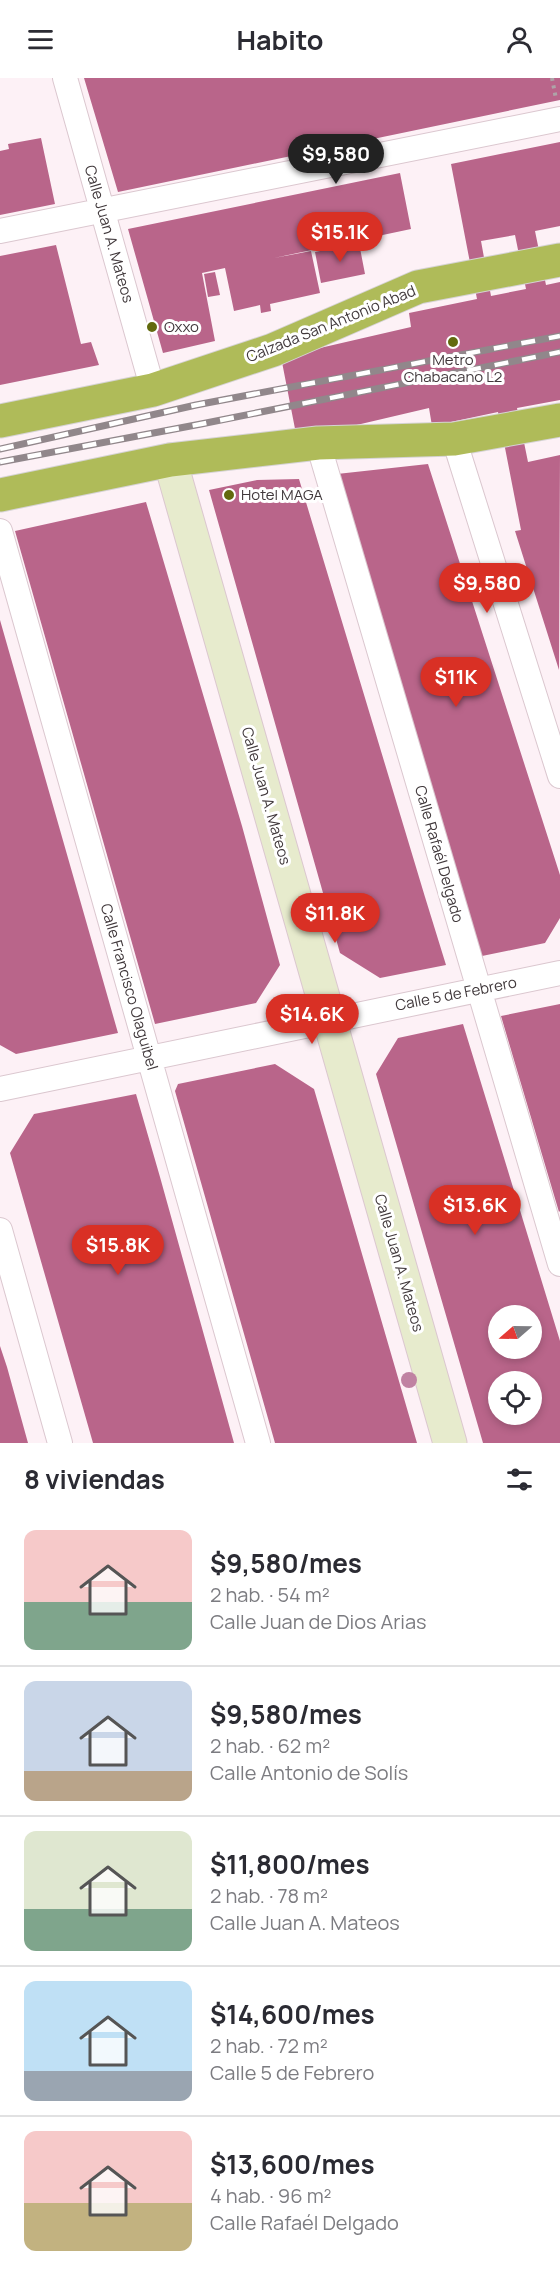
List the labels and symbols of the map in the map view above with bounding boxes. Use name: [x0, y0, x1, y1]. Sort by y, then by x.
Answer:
pin: $9,580: [287, 134, 385, 185]
street label: Calle Juan A. Mateos: [80, 163, 139, 305]
pin: $15.1K: [291, 212, 389, 263]
street label: Calzada San Antonio Abad: [243, 280, 419, 367]
place label: Oxxo: [164, 316, 199, 337]
marker: Oxxo: [145, 320, 159, 334]
marker: Metro Chabacano L2: [446, 335, 460, 349]
place label: Metro Chabacano L2: [404, 349, 502, 387]
place label: Hotel MAGA: [241, 484, 323, 505]
marker: Hotel MAGA: [222, 488, 236, 502]
pin: $9,580: [438, 563, 536, 614]
pin: $11K: [420, 657, 492, 708]
street label: Calle Juan A. Mateos: [237, 725, 296, 867]
street label: Calle Rafaél Delgado: [410, 783, 469, 925]
pin: $11.8K: [286, 893, 384, 944]
street label: Calle Francisco Olaguibel: [96, 901, 163, 1073]
street label: Calle 5 de Febrero: [393, 971, 519, 1016]
pin: $14.6K: [263, 994, 361, 1045]
pin: $13.6K: [426, 1185, 524, 1236]
street label: Calle Juan A. Mateos: [370, 1192, 429, 1334]
pin: $15.8K: [69, 1225, 167, 1276]
north arrow: [488, 1305, 542, 1359]

